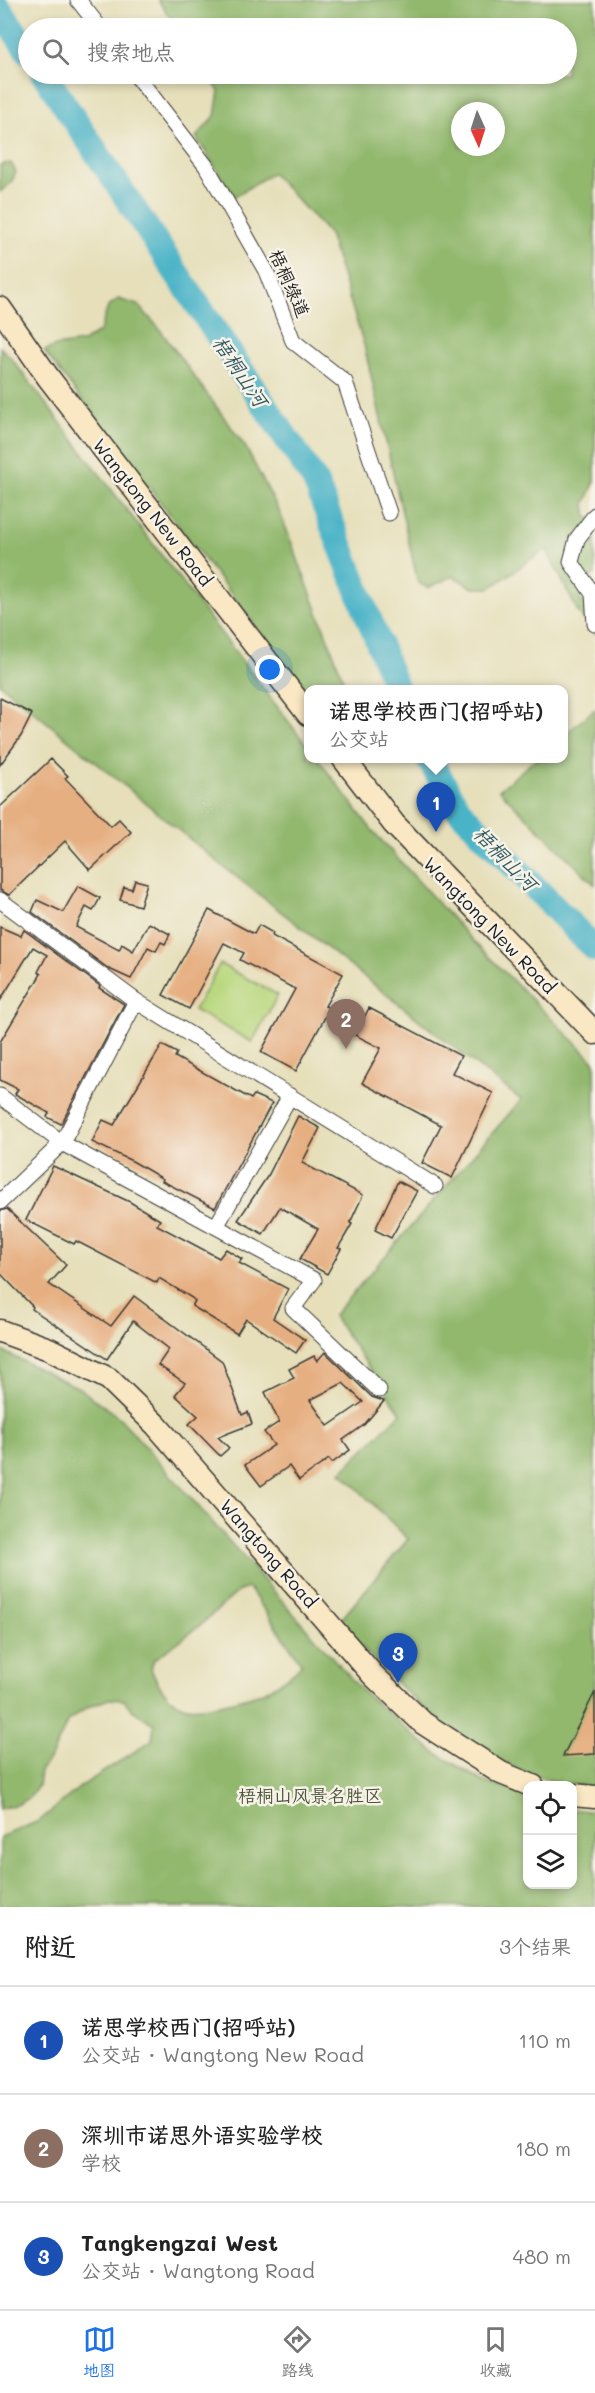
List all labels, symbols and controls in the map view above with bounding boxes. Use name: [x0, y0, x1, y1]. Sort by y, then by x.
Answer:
search box: [18, 18, 577, 84]
icon: search: [39, 35, 72, 68]
text: 搜索地点: [87, 37, 175, 66]
north arrow: [451, 102, 505, 156]
street label: 梧桐绿道: [264, 245, 316, 321]
water label: 梧桐山河: [208, 331, 276, 414]
street label: Wangtong New Road: [88, 433, 218, 591]
your location: [255, 655, 284, 684]
popup: [304, 685, 568, 763]
text: 诺思学校西门(招呼站): [329, 696, 543, 725]
text: 公交站: [329, 725, 389, 751]
pin: 1: [416, 782, 456, 832]
water label: 梧桐山河: [469, 820, 545, 898]
street label: Wangtong New Road: [418, 851, 562, 999]
pin: 2: [326, 1000, 366, 1049]
street label: Wangtong Road: [215, 1493, 323, 1613]
pin: 3: [378, 1634, 418, 1683]
map controls: [523, 1781, 577, 1889]
button: locate: [523, 1781, 577, 1835]
park label: 梧桐山风景名胜区: [238, 1783, 382, 1807]
button: layers: [523, 1835, 577, 1889]
text: 附近: [24, 1929, 76, 1963]
text: 3个结果: [499, 1933, 571, 1959]
text: 诺思学校西门(招呼站): [81, 2012, 296, 2041]
text: 1: [39, 2027, 48, 2053]
text: 110 m: [518, 2027, 571, 2053]
text: 公交站 · Wangtong New Road: [81, 2041, 364, 2067]
text: 深圳市诺思外语实验学校: [81, 2120, 323, 2149]
text: 2: [38, 2135, 49, 2161]
text: 180 m: [515, 2135, 571, 2161]
text: 学校: [81, 2149, 121, 2175]
text: Tangkengzai West: [81, 2228, 278, 2257]
text: 3: [38, 2243, 50, 2269]
text: 480 m: [512, 2243, 571, 2269]
text: 公交站 · Wangtong Road: [81, 2257, 315, 2283]
tab: 地图: [83, 2323, 116, 2381]
tab: 路线: [281, 2323, 314, 2381]
tab: 收藏: [479, 2323, 512, 2381]

